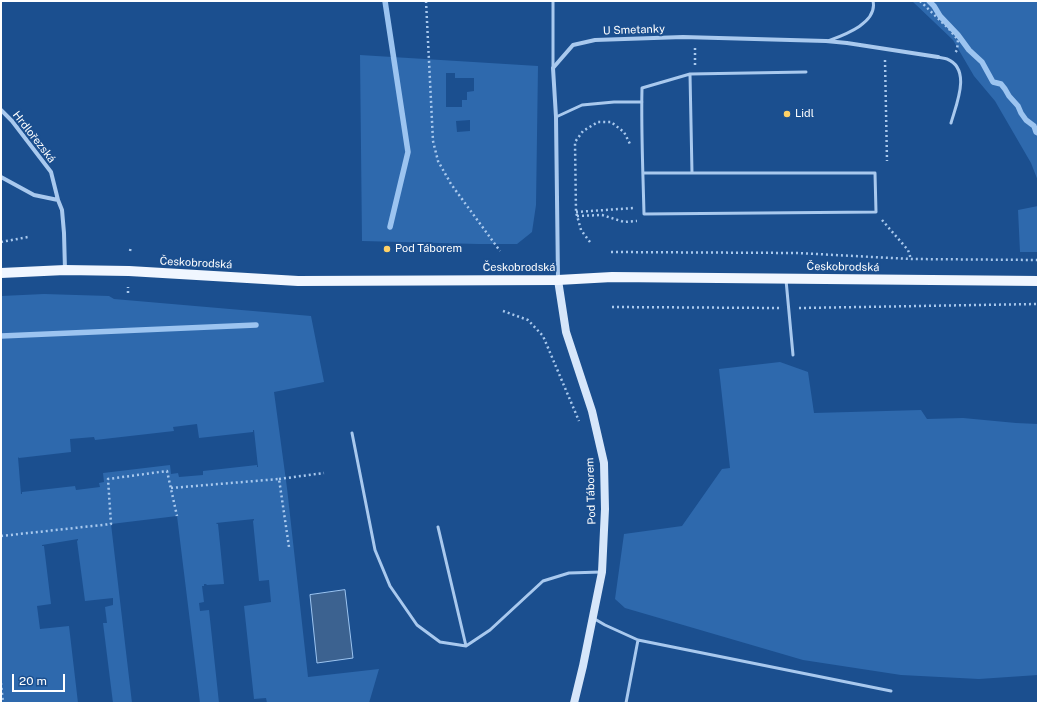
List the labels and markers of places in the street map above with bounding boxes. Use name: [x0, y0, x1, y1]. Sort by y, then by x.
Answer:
place label: Lidl: [795, 107, 814, 121]
marker: Lidl: [782, 109, 792, 119]
place label: Pod Táborem: [395, 242, 462, 256]
marker: Pod Táborem: [382, 244, 392, 254]

